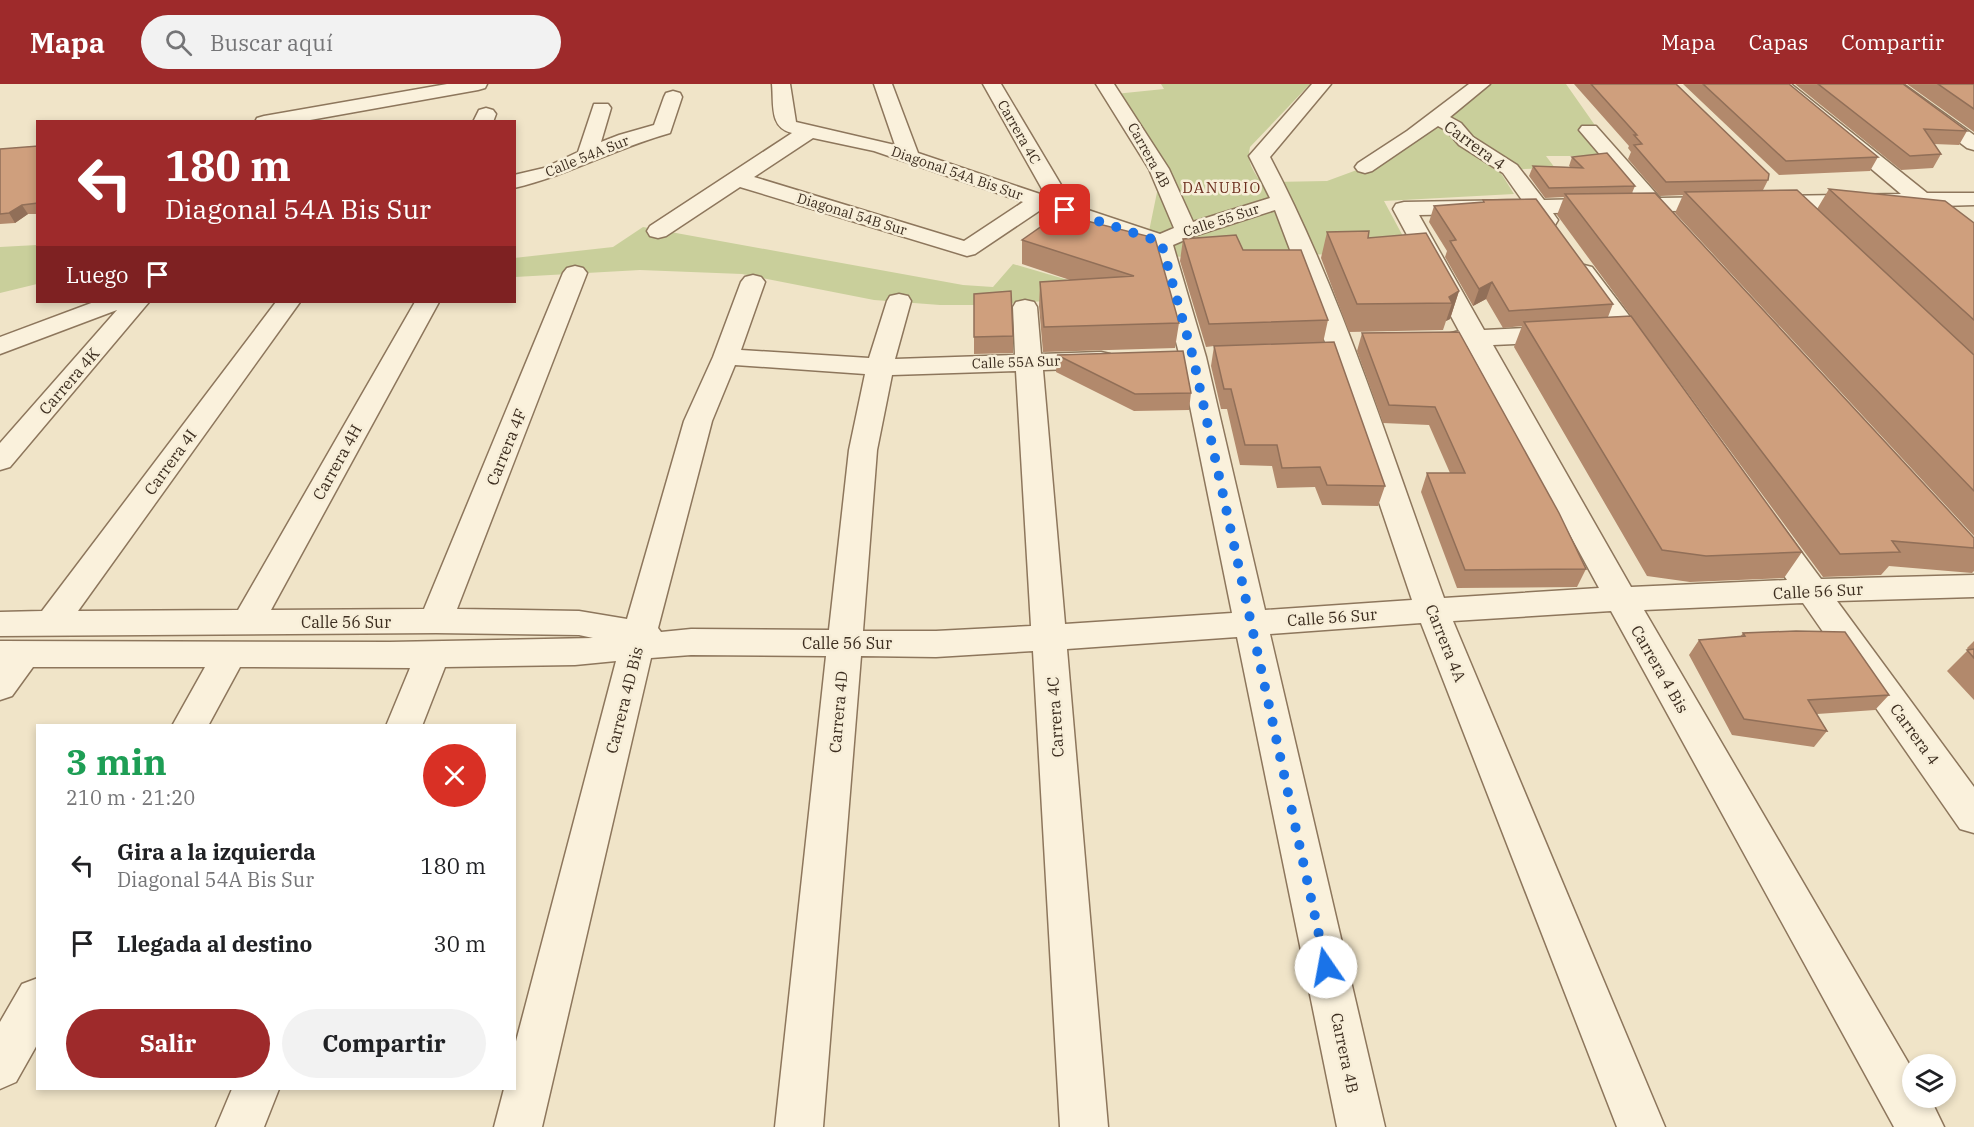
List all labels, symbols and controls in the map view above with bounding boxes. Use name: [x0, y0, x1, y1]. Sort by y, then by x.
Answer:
search box: [141, 15, 561, 69]
text: Mapa: [30, 24, 105, 61]
icon: search: [162, 26, 195, 59]
text: Buscar aquí: [210, 28, 333, 57]
text: Mapa: [1661, 28, 1716, 56]
text: Capas: [1749, 28, 1808, 56]
text: Compartir: [1841, 28, 1944, 56]
street label: Carrera 4C: [993, 97, 1045, 167]
street label: Carrera 4: [1440, 116, 1510, 174]
street label: Carrera 4B: [1124, 119, 1174, 191]
street label: Calle 54A Sur: [543, 131, 632, 181]
text: 180 m: [165, 138, 291, 193]
street label: Diagonal 54A Bis Sur: [889, 142, 1026, 204]
icon: left: [66, 144, 144, 222]
district label: DANUBIO: [1182, 178, 1262, 197]
pin: [1039, 184, 1090, 235]
street label: Diagonal 54B Sur: [795, 189, 910, 239]
text: Diagonal 54A Bis Sur: [165, 191, 431, 226]
icon: arrive: [1048, 193, 1081, 226]
street label: Calle 55 Sur: [1181, 199, 1262, 241]
icon: arrive: [141, 258, 174, 291]
text: Luego: [66, 260, 129, 289]
street label: Carrera 4K: [34, 343, 104, 419]
street label: Calle 55A Sur: [971, 351, 1061, 373]
street label: Carrera 4F: [482, 406, 530, 488]
street label: Carrera 4H: [308, 421, 366, 503]
street label: Carrera 4I: [139, 425, 201, 499]
street label: Calle 56 Sur: [1772, 579, 1864, 603]
street label: Carrera 4A: [1421, 601, 1471, 685]
street label: Calle 56 Sur: [1286, 604, 1378, 630]
street label: Calle 56 Sur: [301, 612, 391, 632]
street label: Carrera 4 Bis: [1627, 622, 1693, 716]
street label: Calle 56 Sur: [802, 633, 892, 653]
street label: Carrera 4D Bis: [601, 644, 647, 756]
street label: Carrera 4D: [824, 670, 852, 754]
street label: Carrera 4C: [1042, 676, 1068, 758]
street label: Carrera 4: [1886, 699, 1944, 769]
text: 3 min: [66, 738, 167, 785]
button: close: [423, 744, 486, 807]
text: 210 m · 21:20: [66, 784, 195, 811]
text: Gira a la izquierda: [117, 837, 316, 866]
icon: left: [66, 849, 99, 882]
text: 180 m: [420, 851, 486, 880]
text: Diagonal 54A Bis Sur: [117, 866, 314, 893]
icon: arrive: [66, 927, 99, 960]
text: Llegada al destino: [117, 929, 312, 958]
text: 30 m: [434, 929, 486, 958]
position arrow: [1294, 935, 1358, 999]
button: Salir: [66, 1009, 270, 1078]
button: Compartir: [282, 1009, 486, 1078]
street label: Carrera 4B: [1327, 1011, 1363, 1095]
map controls: [1902, 1054, 1956, 1108]
button: layers: [1902, 1054, 1956, 1108]

